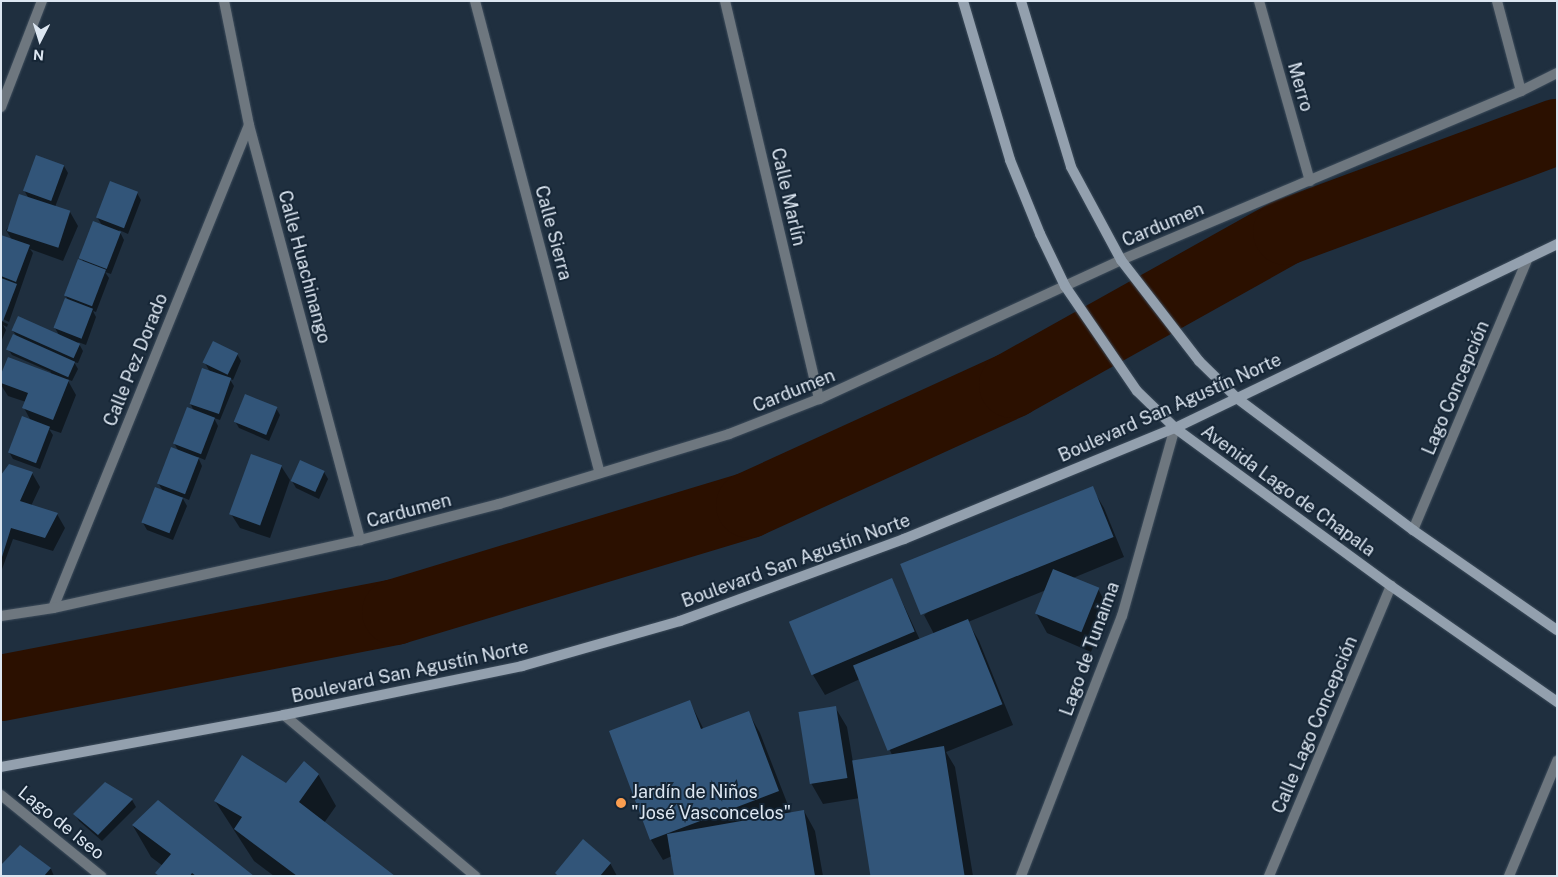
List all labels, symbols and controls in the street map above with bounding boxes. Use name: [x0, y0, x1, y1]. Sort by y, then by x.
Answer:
north arrow: [15, 15, 65, 65]
text: N: [33, 46, 45, 63]
street label: Merro: [1283, 60, 1317, 114]
street label: Calle Marlín: [766, 146, 810, 248]
street label: Calle Sierra: [530, 183, 576, 283]
street label: Calle Huachinango: [273, 188, 335, 346]
street label: Cardumen: [1119, 198, 1207, 252]
street label: Calle Pez Dorado: [99, 290, 173, 430]
street label: Lago Concepción: [1418, 318, 1494, 458]
street label: Boulevard San Agustín Norte: [1055, 349, 1285, 467]
street label: Cardumen: [750, 365, 838, 417]
street label: Avenida Lago de Chapala: [1197, 421, 1379, 561]
street label: Cardumen: [364, 489, 454, 533]
street label: Boulevard San Agustín Norte: [679, 510, 913, 612]
street label: Lago de Tunaima: [1056, 579, 1124, 719]
street label: Calle Lago Concepción: [1268, 633, 1362, 817]
street label: Boulevard San Agustín Norte: [290, 636, 530, 708]
street label: Lago de Iseo: [13, 781, 109, 865]
place label: Jardín de Niños "José Vasconcelos": [631, 782, 792, 824]
marker: Jardín de Niños "José Vasconcelos": [615, 797, 627, 809]

